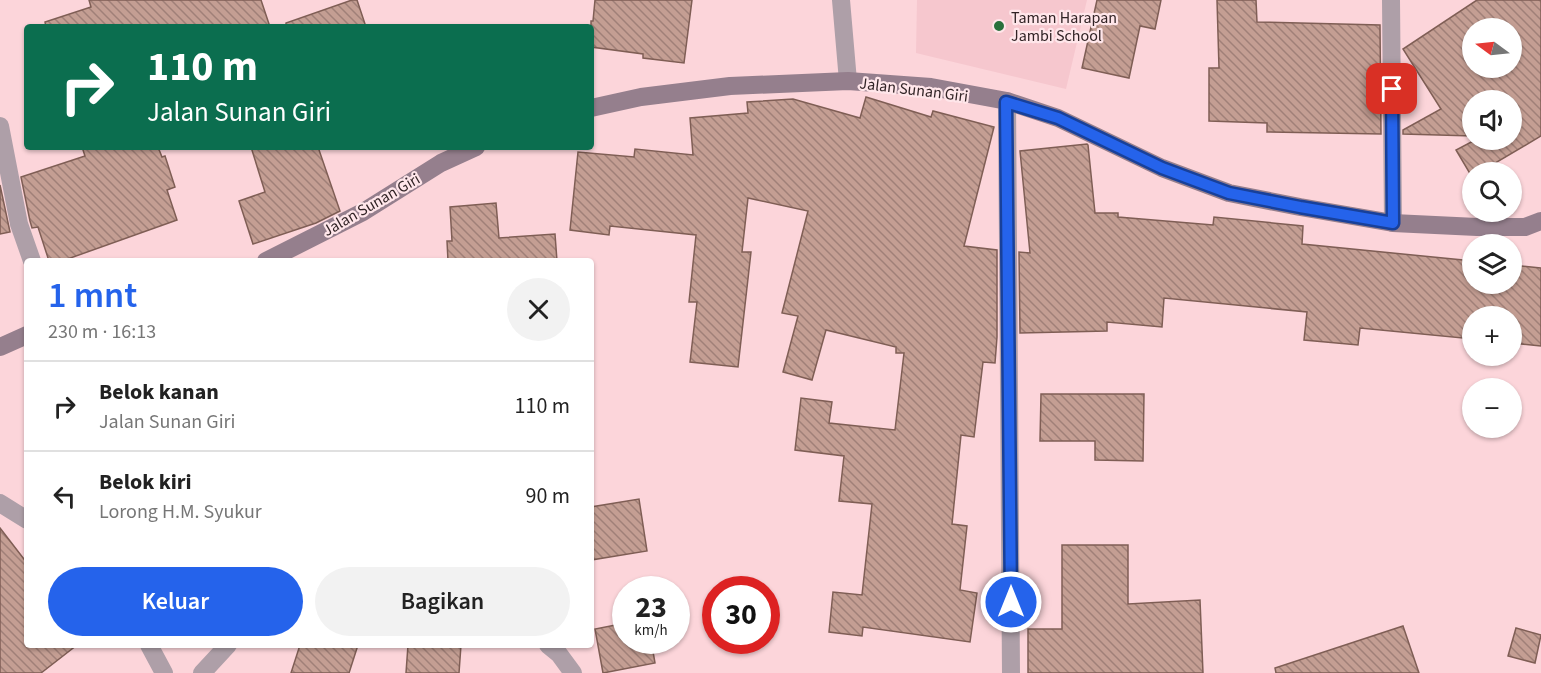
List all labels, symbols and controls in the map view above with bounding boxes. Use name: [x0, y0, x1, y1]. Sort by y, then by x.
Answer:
place label: Taman Harapan Jambi School: [1011, 7, 1117, 47]
north arrow: [1462, 18, 1522, 78]
map controls: [1462, 18, 1522, 438]
marker: Taman Harapan Jambi School: [992, 19, 1006, 33]
text: 110 m: [147, 37, 258, 97]
icon: right: [48, 48, 126, 126]
pin: [1366, 63, 1417, 114]
street label: Jalan Sunan Giri: [858, 72, 969, 108]
icon: arrive: [1375, 72, 1408, 105]
button: sound: [1462, 90, 1522, 150]
text: Jalan Sunan Giri: [147, 93, 331, 132]
button: search: [1462, 162, 1522, 222]
street label: Jalan Sunan Giri: [319, 168, 424, 242]
button: layers: [1462, 234, 1522, 294]
text: 1 mnt: [48, 270, 137, 321]
button: close: [507, 278, 570, 341]
button: +: [1462, 306, 1522, 366]
text: 230 m · 16:13: [48, 318, 156, 346]
text: Belok kanan: [99, 376, 219, 408]
button: −: [1462, 378, 1522, 438]
icon: right: [48, 390, 81, 423]
text: 110 m: [515, 390, 570, 422]
text: Jalan Sunan Giri: [99, 408, 235, 436]
text: Belok kiri: [99, 466, 192, 498]
icon: left: [48, 480, 81, 513]
text: 90 m: [525, 480, 570, 512]
text: Lorong H.M. Syukur: [99, 498, 262, 526]
button: Keluar: [48, 567, 303, 636]
button: Bagikan: [315, 567, 570, 636]
position arrow: [979, 570, 1043, 634]
speed limit sign: 30: [702, 576, 780, 654]
text: 23: [635, 586, 667, 629]
text: km/h: [634, 620, 668, 641]

